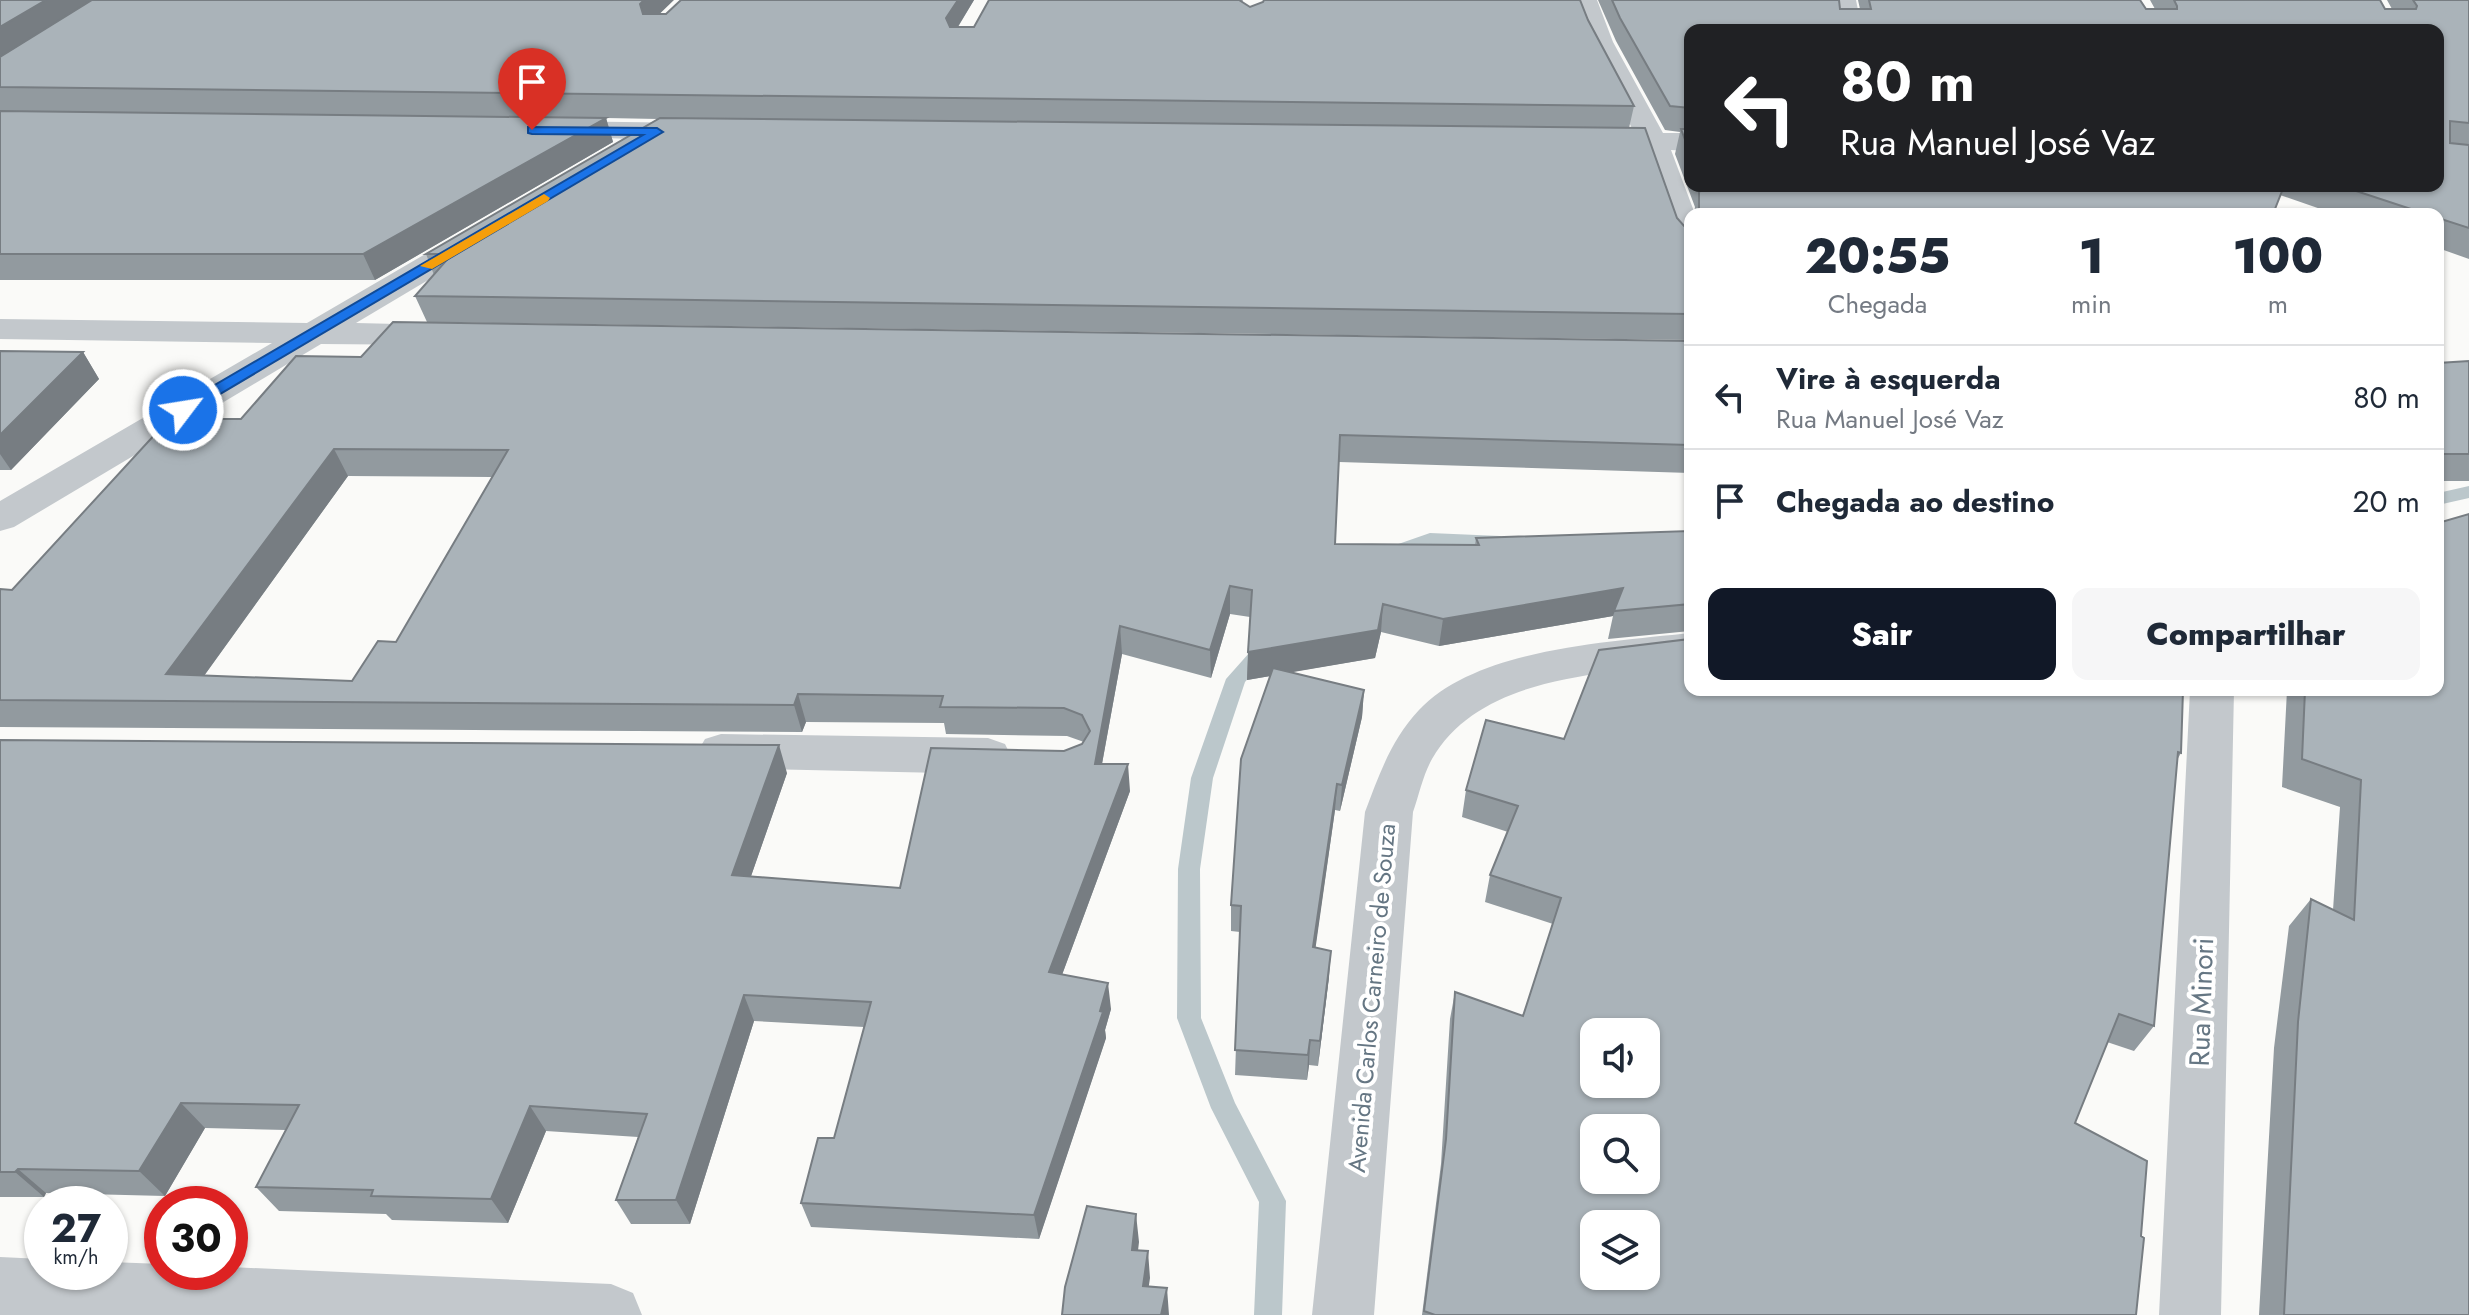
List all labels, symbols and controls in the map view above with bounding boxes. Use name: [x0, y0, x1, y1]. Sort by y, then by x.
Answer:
text: 80 m: [1840, 41, 1975, 122]
pin: [498, 48, 566, 130]
icon: left: [1708, 56, 1812, 160]
icon: arrive: [510, 60, 554, 104]
text: Rua Manuel José Vaz: [1840, 116, 2155, 168]
text: 20:55: [1805, 222, 1950, 291]
text: 1: [2079, 222, 2104, 291]
text: 100: [2233, 222, 2323, 291]
text: Chegada: [1828, 285, 1927, 323]
text: min: [2071, 285, 2112, 323]
text: m: [2268, 285, 2288, 323]
text: Vire à esquerda: [1776, 357, 2001, 400]
position arrow: [141, 368, 225, 452]
icon: left: [1708, 375, 1752, 419]
text: 80 m: [2353, 376, 2420, 419]
text: Rua Manuel José Vaz: [1776, 400, 2004, 438]
icon: arrive: [1708, 479, 1752, 523]
text: Chegada ao destino: [1776, 480, 2054, 523]
text: 20 m: [2353, 480, 2420, 523]
button: Sair: [1708, 588, 2056, 680]
button: Compartilhar: [2072, 588, 2420, 680]
street label: Avenida Carlos Carneiro de Souza: [1339, 822, 1404, 1174]
street label: Rua Minori: [2179, 937, 2224, 1067]
map controls: [1580, 1018, 1660, 1290]
button: sound: [1580, 1018, 1660, 1098]
button: search: [1580, 1114, 1660, 1194]
speed limit sign: 30: [144, 1186, 248, 1290]
text: 27: [51, 1199, 101, 1257]
button: layers: [1580, 1210, 1660, 1290]
text: km/h: [53, 1243, 99, 1272]

